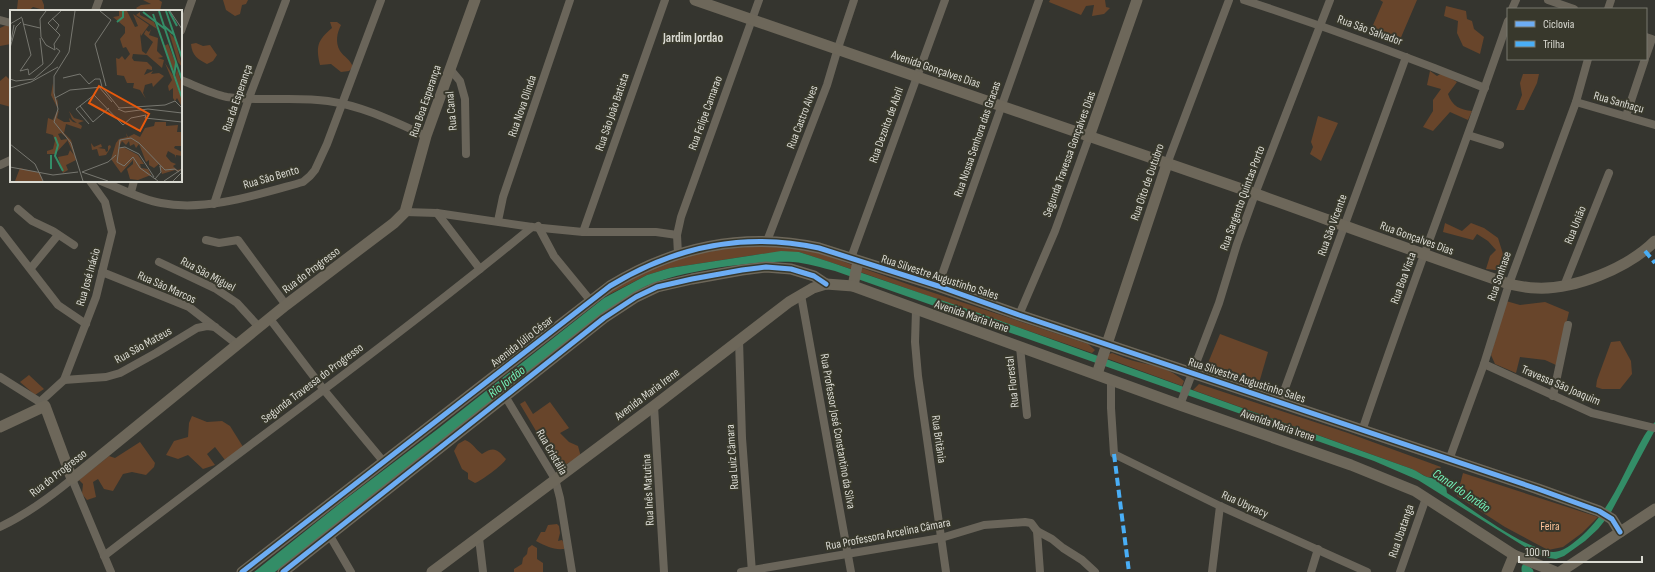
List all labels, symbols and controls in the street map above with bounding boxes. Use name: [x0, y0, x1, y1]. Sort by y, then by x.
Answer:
legend: [1507, 8, 1647, 60]
inset map: [10, 10, 182, 182]
street label: Rua São Salvador: [1335, 12, 1405, 49]
text: Ciclovia: [1543, 17, 1575, 32]
district label: Jardim Jordao: [662, 30, 723, 46]
text: Trilha: [1543, 37, 1565, 52]
street label: Avenida Gonçalves Dias: [888, 47, 983, 92]
street label: Rua da Esperança: [219, 62, 256, 134]
street label: Rua Boa Esperança: [406, 63, 445, 139]
street label: Rua São João Batista: [592, 71, 633, 153]
street label: Rua Nova Olinda: [505, 73, 540, 139]
street label: Rua Felipe Camarao: [685, 74, 726, 152]
street label: Rua Nossa Senhora das Gracas: [951, 79, 1004, 199]
street label: Rua Castro Alves: [784, 83, 821, 151]
street label: Rua Dezoito de Abril: [866, 85, 907, 165]
street label: Rua Sanhaçu: [1592, 88, 1646, 117]
street label: Segunda Travessa Gonçalves Dias: [1040, 89, 1099, 219]
street label: Rua Canal: [442, 91, 461, 131]
street label: Rua Oito de Outubro: [1127, 142, 1168, 223]
street label: Rua Sargento Quintas Porto: [1217, 144, 1268, 253]
street label: Rua São Bento: [241, 162, 301, 193]
street label: Rua São Vicente: [1314, 192, 1351, 258]
street label: Rua União: [1561, 204, 1590, 247]
street label: Rua Gonçalves Dias: [1378, 218, 1456, 259]
street label: Rua do Progresso: [279, 244, 343, 297]
street label: Rua José Inácio: [73, 246, 104, 308]
street label: Rua Sonhase: [1484, 249, 1515, 303]
street label: Rua Boa Vista: [1387, 250, 1420, 306]
street label: Rua Silvestre Augustinho Sales: [879, 251, 1000, 304]
street label: Rua São Miguel: [178, 254, 238, 295]
street label: Rua São Marcos: [135, 268, 199, 307]
street label: Avenida Maria Irene: [932, 296, 1011, 336]
street label: Avenida Júlio César: [487, 312, 557, 371]
street label: Rua São Mateus: [112, 324, 175, 367]
street label: Segunda Travessa do Progresso: [258, 340, 366, 427]
street label: Rua Professor José Constantino da Silva: [816, 352, 859, 510]
street label: Rua Silvestre Augustinho Sales: [1186, 354, 1307, 407]
street label: Rua Florestal: [1002, 355, 1023, 408]
water label: Rio Jordão: [485, 362, 529, 401]
street label: Travessa São Joaquim: [1519, 362, 1603, 409]
street label: Avenida Maria Irene: [611, 365, 683, 424]
street label: Avenida Maria Irene: [1238, 405, 1317, 445]
street label: Rua Britânia: [928, 414, 949, 464]
street label: Rua Luiz Câmara: [723, 423, 742, 490]
street label: Rua Cristália: [532, 427, 571, 478]
street label: Rua do Progresso: [27, 446, 90, 500]
street label: Rua Inês Matutina: [639, 453, 658, 526]
water label: Canal do Jordão: [1429, 466, 1494, 516]
street label: Rua Ubyracy: [1219, 487, 1271, 522]
street label: Rua Ubatanga: [1385, 502, 1418, 560]
street label: Rua Professora Arcelina Câmara: [825, 515, 952, 554]
park label: Feira: [1540, 519, 1560, 534]
scale bar: [1519, 538, 1642, 564]
text: 100 m: [1525, 545, 1550, 560]

